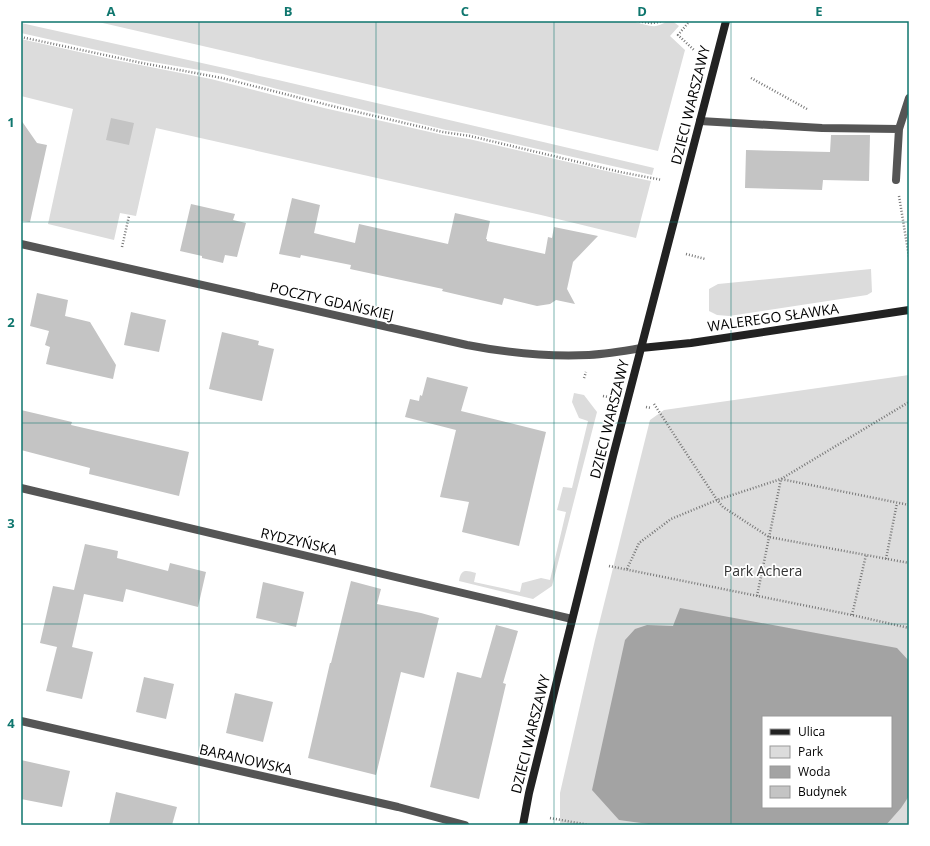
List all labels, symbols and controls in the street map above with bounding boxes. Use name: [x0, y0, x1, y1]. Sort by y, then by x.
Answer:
text: A: [107, 2, 116, 20]
text: B: [284, 2, 293, 20]
text: C: [461, 2, 469, 20]
text: D: [637, 2, 647, 20]
text: E: [815, 2, 823, 20]
street label: DZIECI WARSZAWY: [666, 43, 714, 166]
text: 1: [7, 113, 15, 131]
street label: POCZTY GDAŃSKIEJ: [268, 277, 396, 325]
street label: WALEREGO SŁAWKA: [706, 298, 840, 336]
text: 2: [7, 313, 15, 331]
street label: DZIECI WARSZAWY: [585, 357, 633, 480]
text: 3: [7, 514, 15, 532]
street label: RYDZYŃSKA: [259, 523, 339, 559]
park label: Park Achera: [724, 561, 802, 580]
street label: DZIECI WARSZAWY: [506, 672, 554, 795]
text: 4: [7, 714, 15, 732]
legend: [762, 716, 892, 808]
text: Ulica: [798, 723, 825, 740]
street label: BARANOWSKA: [198, 739, 294, 779]
text: Park: [798, 743, 824, 760]
text: Woda: [798, 763, 830, 780]
text: Budynek: [798, 783, 848, 800]

